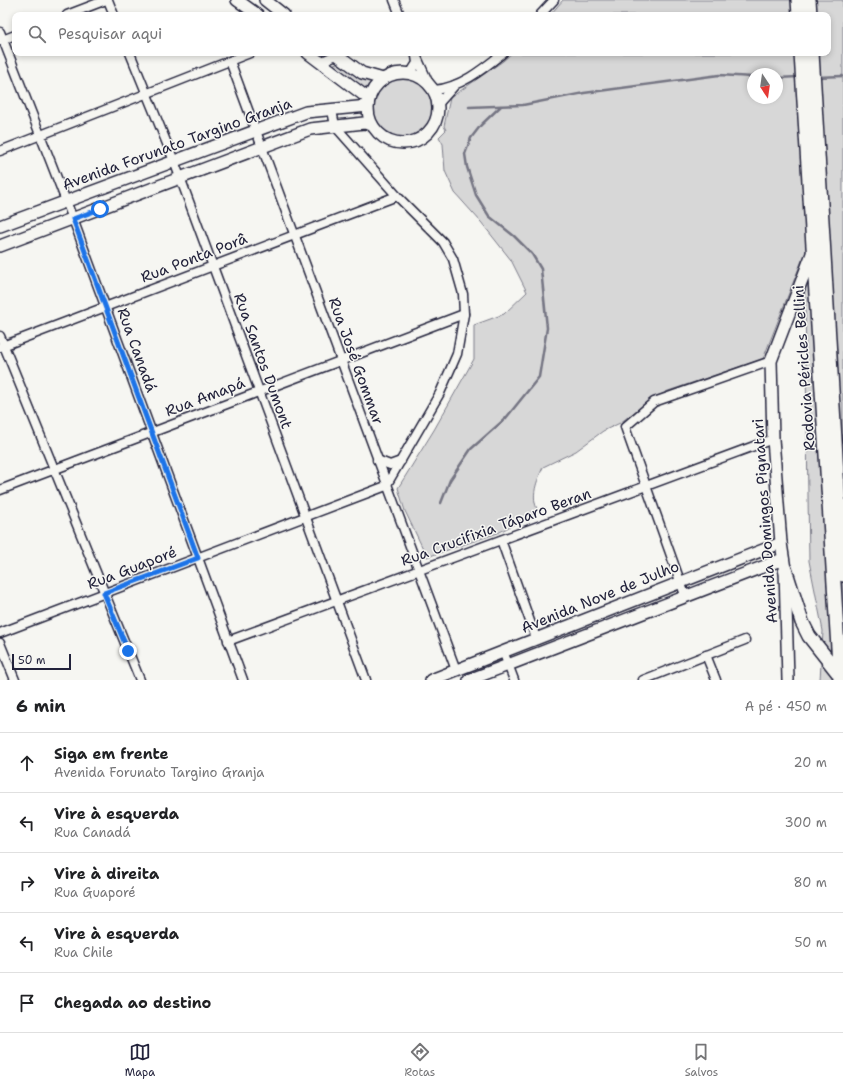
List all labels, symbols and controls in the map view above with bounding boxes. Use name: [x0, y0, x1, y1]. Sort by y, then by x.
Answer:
search box: [12, 12, 831, 56]
icon: search: [26, 23, 48, 45]
text: Pesquisar aqui: [58, 24, 162, 44]
north arrow: [747, 68, 783, 104]
street label: Avenida Forunato Targino Granja: [60, 93, 295, 195]
route start: [91, 200, 109, 218]
street label: Rua Ponta Porâ: [138, 228, 251, 287]
street label: Rodovia Péricles Bellini: [788, 284, 820, 452]
street label: Rua Santos Dumont: [229, 290, 297, 432]
street label: Rua José Gommar: [324, 295, 388, 427]
street label: Rua Canadá: [112, 305, 162, 396]
street label: Rua Amapá: [162, 372, 248, 421]
street label: Avenida Domingos Pignatari: [748, 418, 782, 624]
street label: Rua Crucifixia Táparo Beran: [398, 483, 594, 571]
street label: Rua Guaporé: [84, 542, 180, 594]
street label: Avenida Nove de Julho: [518, 556, 682, 638]
route end: [119, 642, 137, 660]
scale bar: [12, 652, 71, 671]
text: 50 m: [18, 653, 46, 668]
text: 6 min: [16, 695, 66, 717]
text: A pé · 450 m: [745, 698, 827, 715]
text: Siga em frente: [54, 744, 169, 764]
icon: ahead: [16, 752, 38, 774]
text: 20 m: [794, 754, 827, 771]
text: Avenida Forunato Targino Granja: [54, 764, 264, 781]
text: Vire à esquerda: [54, 804, 179, 824]
icon: left: [16, 812, 38, 834]
text: 300 m: [784, 814, 827, 831]
text: Rua Canadá: [54, 824, 131, 841]
text: Vire à direita: [54, 864, 159, 884]
icon: right: [16, 872, 38, 894]
text: 80 m: [793, 874, 827, 891]
text: Rua Guaporé: [54, 884, 136, 901]
text: Vire à esquerda: [54, 924, 179, 944]
icon: left: [16, 932, 38, 954]
text: 50 m: [794, 934, 827, 951]
text: Rua Chile: [54, 944, 113, 961]
icon: arrive: [16, 992, 38, 1014]
text: Chegada ao destino: [54, 993, 211, 1013]
tab: Mapa: [125, 1041, 155, 1080]
tab: Rotas: [405, 1041, 435, 1080]
tab: Salvos: [685, 1041, 718, 1080]

